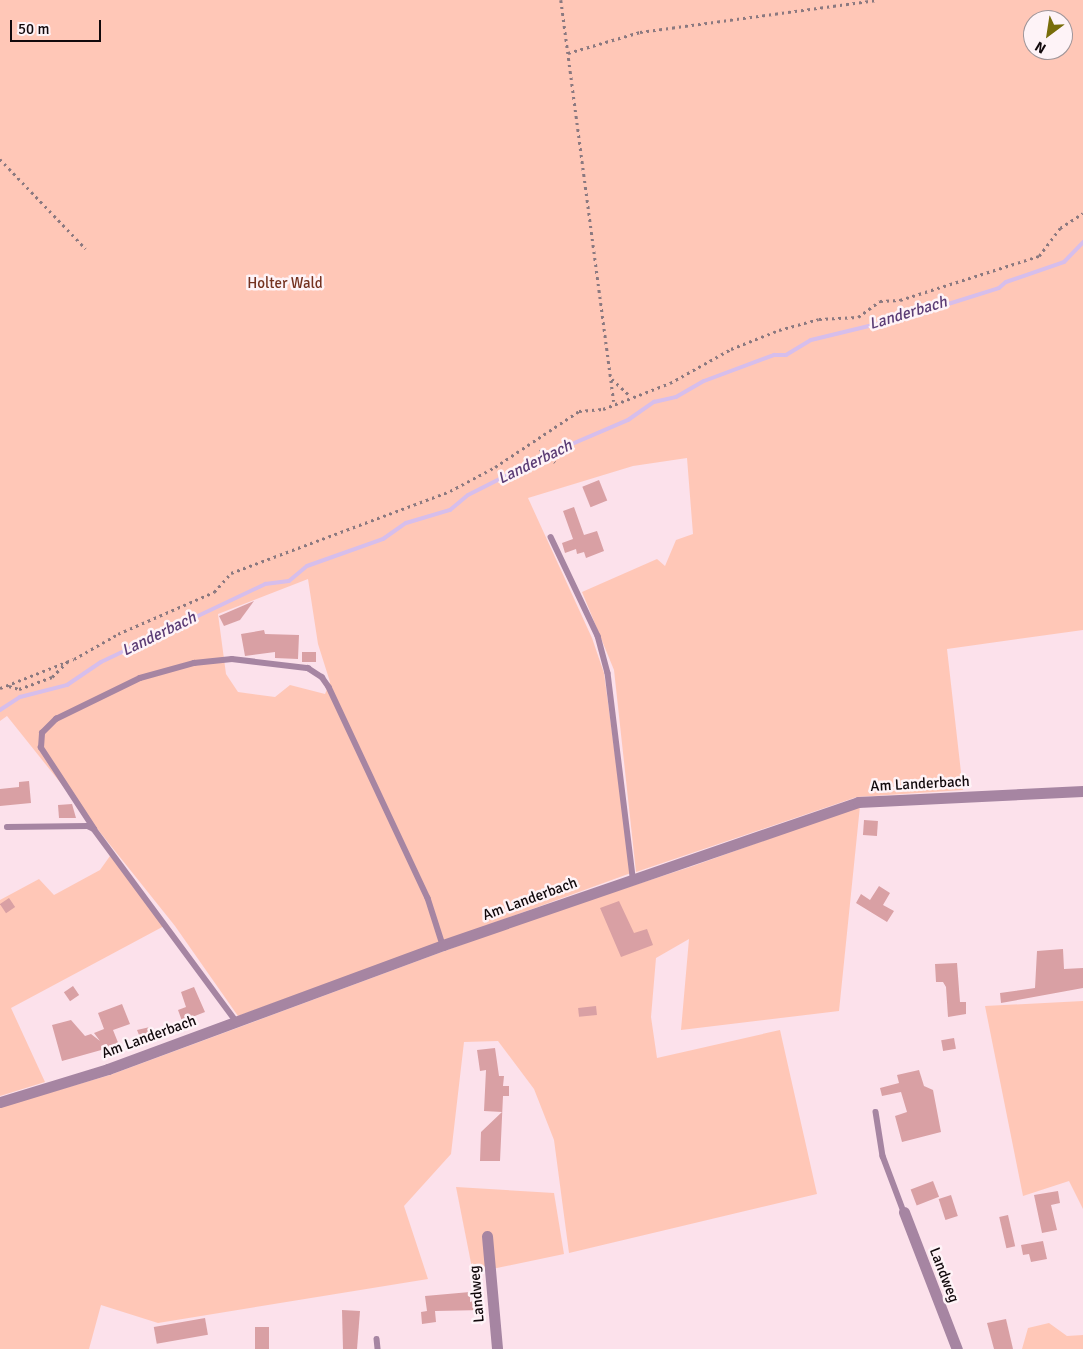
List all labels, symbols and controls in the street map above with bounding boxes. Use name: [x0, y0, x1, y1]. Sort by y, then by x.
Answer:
scale bar: [12, 10, 104, 42]
north arrow: [1023, 10, 1073, 60]
text: 50 m: [18, 20, 49, 38]
text: N: [1032, 38, 1049, 57]
park label: Holter Wald: [247, 275, 323, 293]
water label: Landerbach: [867, 292, 949, 334]
water label: Landerbach: [495, 436, 575, 488]
water label: Landerbach: [119, 608, 199, 660]
street label: Am Landerbach: [870, 772, 970, 796]
street label: Am Landerbach: [480, 874, 580, 924]
street label: Am Landerbach: [99, 1012, 199, 1062]
street label: Landweg: [925, 1245, 963, 1305]
street label: Landweg: [466, 1265, 488, 1323]

